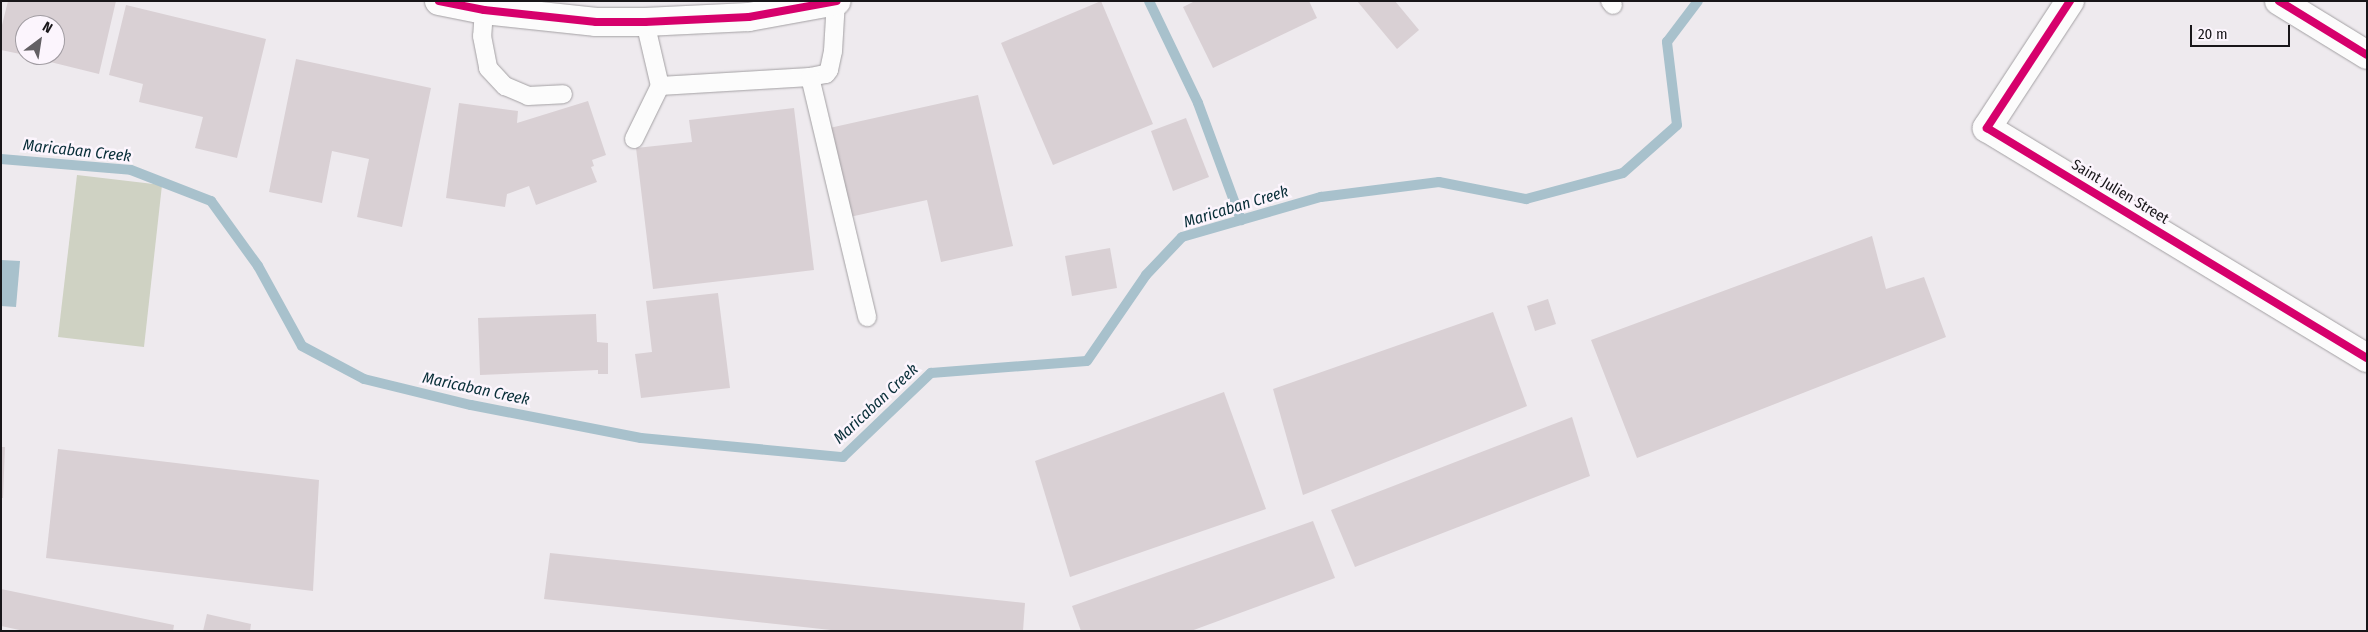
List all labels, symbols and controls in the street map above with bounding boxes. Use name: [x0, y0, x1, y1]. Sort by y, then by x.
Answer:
north arrow: [15, 15, 65, 65]
scale bar: [2193, 15, 2293, 47]
text: N: [39, 18, 55, 37]
text: 20 m: [2198, 25, 2228, 43]
water label: Maricaban Creek: [22, 136, 132, 166]
street label: Saint Julien Street: [2068, 156, 2172, 228]
water label: Maricaban Creek: [1181, 182, 1291, 232]
water label: Maricaban Creek: [830, 360, 922, 448]
water label: Maricaban Creek: [421, 368, 531, 410]

